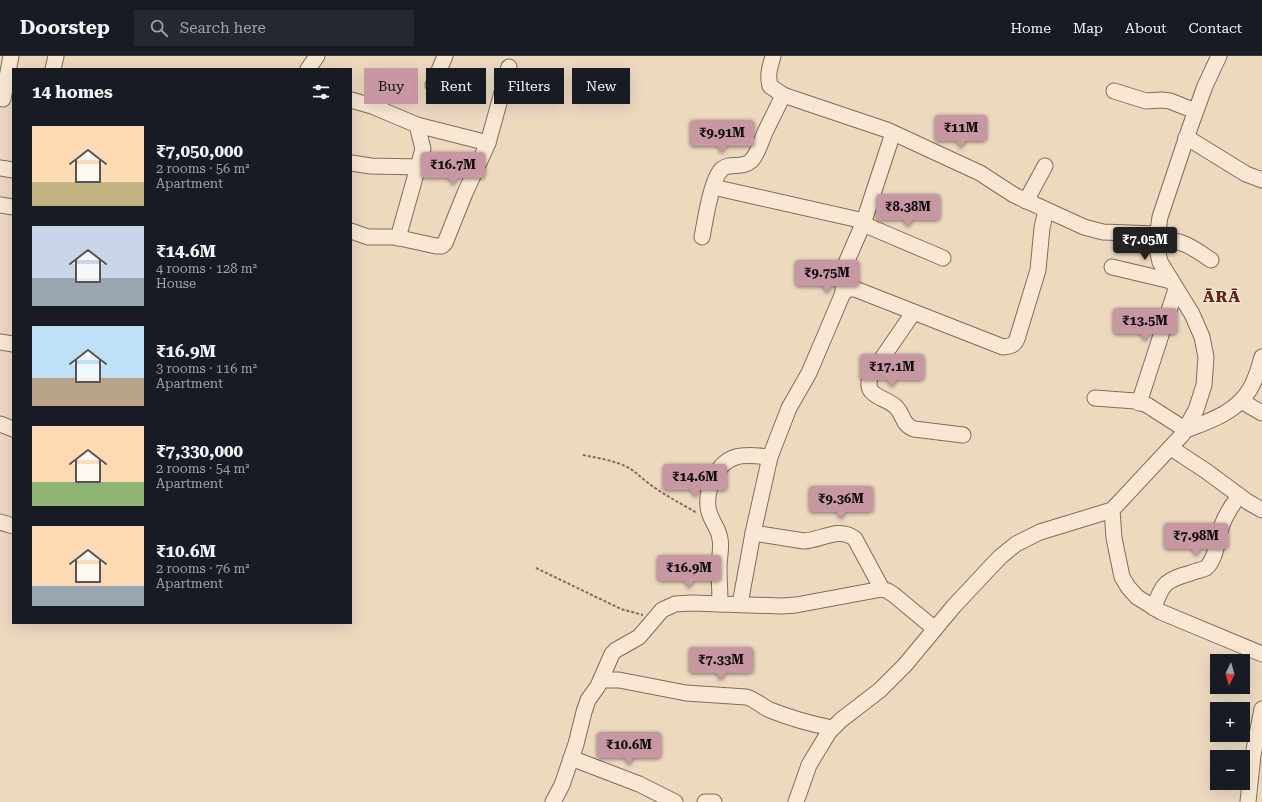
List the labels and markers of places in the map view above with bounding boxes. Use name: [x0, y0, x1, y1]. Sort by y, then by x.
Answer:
pin: ₹11M: [937, 115, 985, 149]
pin: ₹9.91M: [689, 120, 755, 154]
pin: ₹16.7M: [420, 152, 486, 186]
pin: ₹8.38M: [875, 194, 941, 228]
pin: ₹7.05M: [1112, 227, 1178, 261]
pin: ₹9.75M: [794, 260, 860, 294]
pin: ₹13.5M: [1112, 308, 1178, 342]
pin: ₹17.1M: [859, 354, 925, 388]
pin: ₹14.6M: [662, 464, 728, 498]
pin: ₹9.36M: [808, 486, 874, 520]
pin: ₹7.98M: [1163, 523, 1229, 557]
pin: ₹16.9M: [656, 555, 722, 589]
pin: ₹7.33M: [688, 647, 754, 681]
pin: ₹10.6M: [596, 732, 662, 766]

